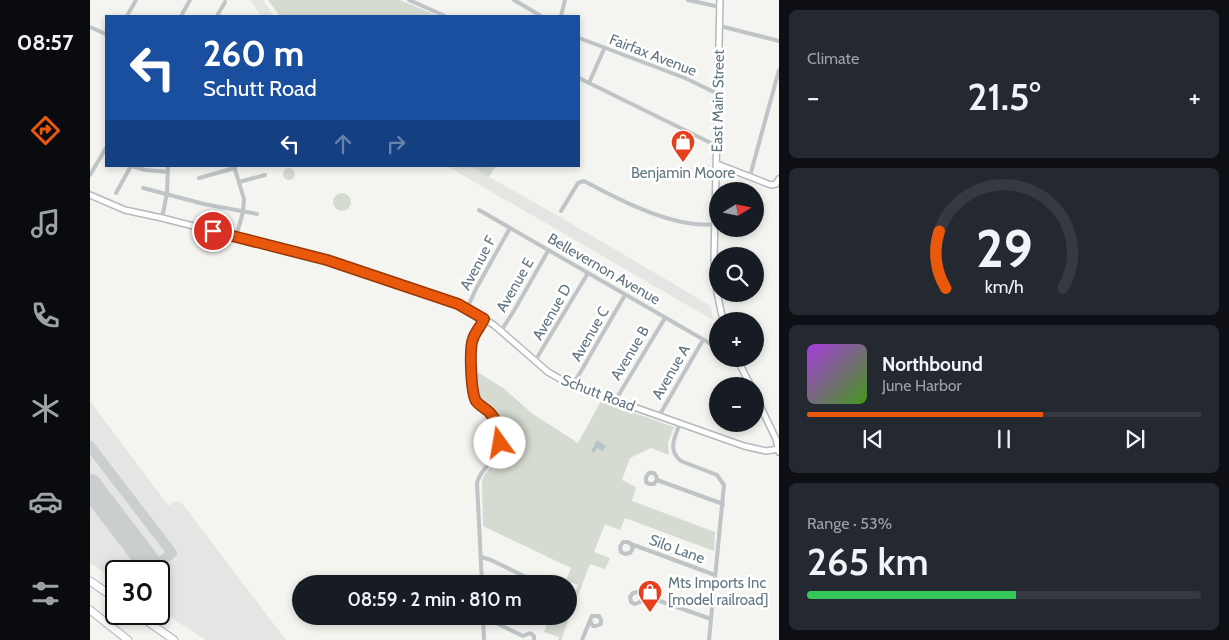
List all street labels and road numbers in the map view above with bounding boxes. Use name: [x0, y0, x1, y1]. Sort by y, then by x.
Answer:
street label: Fairfax Avenue: [607, 30, 700, 80]
street label: East Main Street: [708, 49, 728, 153]
street label: Bellevernon Avenue: [545, 229, 664, 309]
street label: Avenue F: [456, 233, 500, 293]
street label: Avenue E: [492, 255, 538, 315]
street label: Avenue D: [529, 281, 575, 343]
street label: Avenue C: [567, 303, 613, 365]
street label: Avenue B: [607, 323, 653, 383]
street label: Avenue A: [648, 341, 694, 403]
street label: Schutt Road: [559, 371, 637, 415]
street label: Silo Lane: [647, 531, 707, 567]

